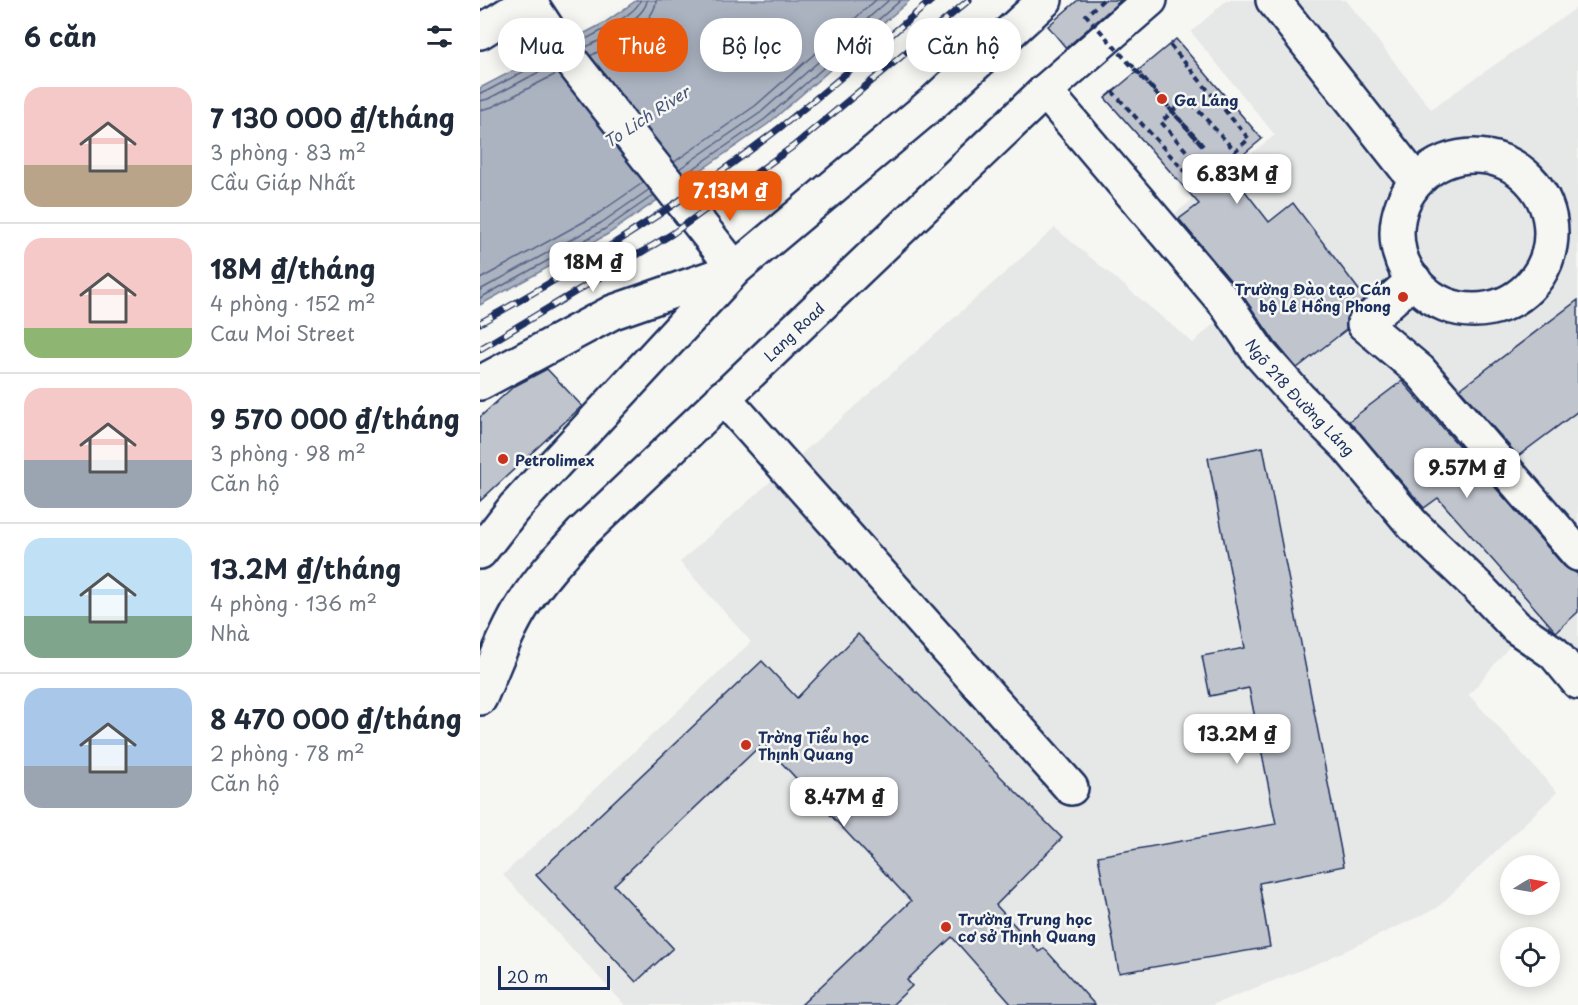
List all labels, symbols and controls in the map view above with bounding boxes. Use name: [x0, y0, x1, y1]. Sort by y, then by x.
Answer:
text: 6 căn: [24, 17, 97, 56]
chip: Mua: [498, 18, 585, 72]
chip: Thuê: [597, 18, 688, 72]
chip: Bộ lọc: [700, 18, 802, 72]
chip: Mới: [814, 18, 894, 72]
chip: Căn hộ: [906, 18, 1021, 72]
icon: filters: [423, 20, 456, 53]
water label: To Lich River: [598, 78, 696, 153]
place label: Ga Láng: [1174, 88, 1238, 111]
marker: Ga Láng: [1155, 92, 1169, 106]
text: 7 130 000 ₫/tháng: [210, 98, 455, 137]
icon: home: [72, 111, 144, 183]
text: 3 phòng · 83 m²: [210, 137, 366, 167]
pin: 6.83M ₫: [1182, 154, 1292, 205]
text: 6.83M ₫: [1196, 158, 1278, 188]
text: Cầu Giáp Nhất: [210, 167, 355, 197]
pin: 7.13M ₫: [675, 171, 785, 222]
text: 7.13M ₫: [693, 175, 767, 205]
pin: 18M ₫: [551, 242, 635, 293]
text: 18M ₫: [563, 246, 623, 276]
text: 18M ₫/tháng: [210, 249, 375, 288]
icon: home: [72, 262, 144, 334]
place label: Trường Đào tạo Cán bộ Lê Hồng Phong: [1235, 277, 1391, 317]
text: 4 phòng · 152 m²: [210, 288, 376, 318]
marker: Trường Đào tạo Cán bộ Lê Hồng Phong: [1396, 290, 1410, 304]
street label: Lang Road: [758, 296, 829, 366]
text: Cau Moi Street: [210, 318, 355, 348]
street label: Ngõ 218 Đường Láng: [1241, 333, 1361, 460]
text: 9 570 000 ₫/tháng: [210, 399, 460, 438]
icon: home: [72, 412, 144, 484]
text: 3 phòng · 98 m²: [210, 438, 366, 468]
place label: Petrolimex: [515, 448, 595, 471]
pin: 9.57M ₫: [1412, 448, 1522, 499]
marker: Petrolimex: [496, 452, 510, 466]
text: 9.57M ₫: [1428, 452, 1506, 482]
text: Căn hộ: [210, 468, 280, 498]
text: 13.2M ₫/tháng: [210, 549, 401, 588]
icon: home: [72, 562, 144, 634]
text: 4 phòng · 136 m²: [210, 588, 377, 618]
text: Nhà: [210, 618, 250, 648]
text: 8 470 000 ₫/tháng: [210, 699, 461, 738]
icon: home: [72, 712, 144, 784]
pin: 13.2M ₫: [1182, 714, 1292, 765]
text: 13.2M ₫: [1198, 718, 1276, 748]
place label: Trờng Tiểu học Thịnh Quang: [758, 725, 869, 765]
text: 2 phòng · 78 m²: [210, 738, 365, 768]
marker: Trờng Tiểu học Thịnh Quang: [739, 738, 753, 752]
text: Căn hộ: [210, 768, 280, 798]
pin: 8.47M ₫: [789, 777, 899, 828]
text: 8.47M ₫: [804, 781, 884, 811]
north arrow: [1500, 855, 1560, 915]
map controls: [1500, 855, 1560, 987]
place label: Trường Trung học cơ sở Thịnh Quang: [958, 907, 1096, 947]
marker: Trường Trung học cơ sở Thịnh Quang: [939, 920, 953, 934]
button: locate: [1500, 927, 1560, 987]
scale bar: [498, 963, 610, 990]
text: 20 m: [507, 964, 548, 988]

